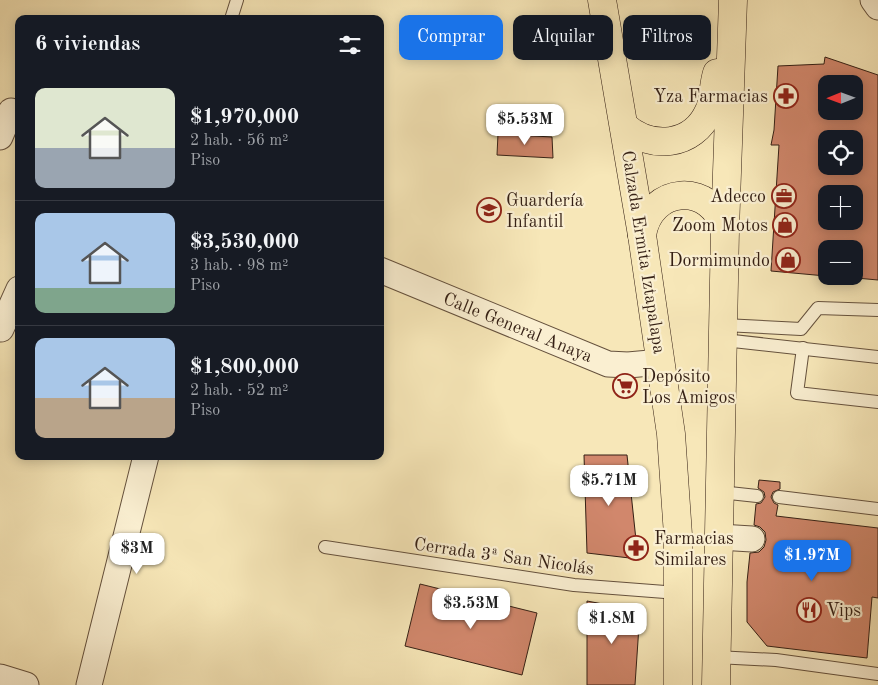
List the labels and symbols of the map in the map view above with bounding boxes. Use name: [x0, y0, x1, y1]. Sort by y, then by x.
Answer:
north arrow: [818, 75, 862, 120]
pharmacy icon: Yza Farmacias: [773, 83, 799, 109]
place label: Yza Farmacias: [653, 88, 768, 106]
pin: $5.53M: [484, 104, 566, 146]
street label: Calzada Ermita Iztapalapa: [618, 149, 668, 355]
office icon: Adecco: [771, 183, 797, 209]
place label: Adecco: [710, 188, 766, 206]
place label: Guardería Infantil: [506, 192, 584, 231]
school or university icon: Guardería Infantil: [476, 197, 502, 223]
shop icon: Zoom Motos: [772, 212, 798, 238]
place label: Zoom Motos: [672, 217, 768, 235]
shop icon: Dormimundo: [775, 247, 801, 273]
place label: Dormimundo: [669, 252, 770, 270]
street label: Calle General Anaya: [440, 290, 595, 366]
place label: Depósito Los Amigos: [642, 368, 735, 407]
supermarket icon: Depósito Los Amigos: [612, 373, 638, 399]
pin: $5.71M: [568, 464, 650, 507]
place label: Farmacias Similares: [654, 530, 734, 569]
pin: $3M: [113, 532, 161, 575]
street label: Cerrada 3ª San Nicolás: [413, 535, 595, 579]
pharmacy icon: Farmacias Similares: [623, 535, 649, 561]
pin: $1.97M: [771, 540, 853, 582]
pin: $3.53M: [430, 588, 512, 630]
restaurant icon: Vips: [796, 597, 822, 623]
pin: $1.8M: [577, 602, 647, 645]
place label: Vips: [826, 602, 861, 620]

